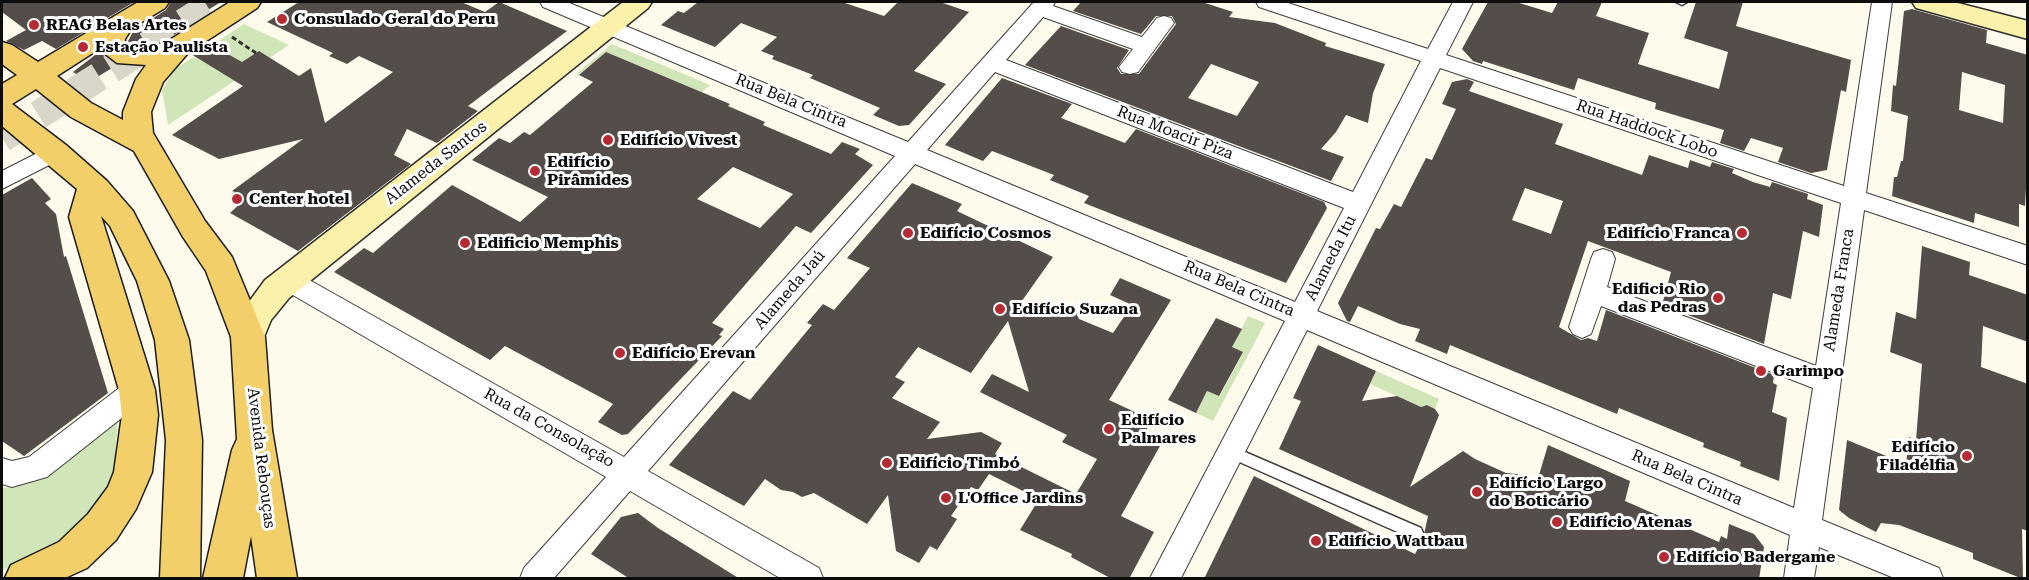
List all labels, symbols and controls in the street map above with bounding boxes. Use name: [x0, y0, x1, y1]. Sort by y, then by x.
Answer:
place label: Consulado Geral do Peru: [294, 9, 496, 29]
marker: Consulado Geral do Peru: [275, 12, 289, 26]
place label: REAG Belas Artes: [46, 15, 187, 35]
marker: REAG Belas Artes: [27, 18, 41, 32]
place label: Estação Paulista: [95, 37, 228, 57]
marker: Estação Paulista: [76, 40, 90, 54]
street label: Rua Bela Cintra: [732, 70, 850, 132]
street label: Rua Haddock Lobo: [1574, 96, 1720, 162]
street label: Rua Moacir Piza: [1114, 102, 1236, 164]
street label: Alameda Santos: [381, 117, 491, 209]
place label: Edifício Vivest: [620, 130, 738, 150]
marker: Edifício Vivest: [601, 133, 615, 147]
place label: Edifício Pirâmides: [547, 152, 629, 190]
marker: Edifício Pirâmides: [528, 164, 542, 178]
place label: Center hotel: [249, 189, 349, 209]
marker: Center hotel: [230, 192, 244, 206]
street label: Alameda Itu: [1301, 212, 1361, 304]
place label: Edifício Cosmos: [920, 223, 1051, 243]
place label: Edifício Franca: [1607, 223, 1730, 243]
marker: Edifício Cosmos: [901, 226, 915, 240]
marker: Edifício Franca: [1735, 226, 1749, 240]
street label: Alameda Franca: [1820, 227, 1858, 353]
place label: Edificio Memphis: [477, 233, 619, 253]
marker: Edificio Memphis: [458, 236, 472, 250]
street label: Alameda Jaú: [750, 246, 830, 334]
street label: Rua Bela Cintra: [1181, 257, 1297, 321]
place label: Edificio Rio das Pedras: [1612, 279, 1706, 317]
marker: Edificio Rio das Pedras: [1711, 291, 1725, 305]
place label: Edifício Suzana: [1012, 299, 1138, 319]
marker: Edifício Suzana: [993, 302, 1007, 316]
place label: Edifício Erevan: [632, 343, 756, 363]
marker: Edifício Erevan: [613, 346, 627, 360]
place label: Garimpo: [1773, 361, 1844, 381]
marker: Garimpo: [1754, 364, 1768, 378]
street label: Rua da Consolação: [480, 384, 618, 472]
street label: Avenida Rebouças: [243, 387, 279, 529]
place label: Edifício Palmares: [1121, 410, 1196, 448]
marker: Edifício Palmares: [1102, 422, 1116, 436]
place label: Edifício Filadélfia: [1879, 437, 1955, 475]
street label: Rua Bela Cintra: [1629, 446, 1745, 510]
marker: Edifício Filadélfia: [1960, 449, 1974, 463]
place label: Edifício Timbó: [899, 453, 1020, 473]
marker: Edifício Timbó: [880, 456, 894, 470]
place label: Edifício Largo do Boticário: [1489, 473, 1603, 511]
marker: Edifício Largo do Boticário: [1470, 485, 1484, 499]
place label: L'Office Jardins: [958, 488, 1083, 508]
marker: L'Office Jardins: [939, 491, 953, 505]
place label: Edifício Atenas: [1569, 512, 1692, 532]
marker: Edifício Atenas: [1550, 515, 1564, 529]
place label: Edifício Wattbau: [1328, 531, 1464, 551]
marker: Edifício Wattbau: [1309, 534, 1323, 548]
place label: Edifício Badergame: [1676, 547, 1835, 567]
marker: Edifício Badergame: [1657, 550, 1671, 564]

